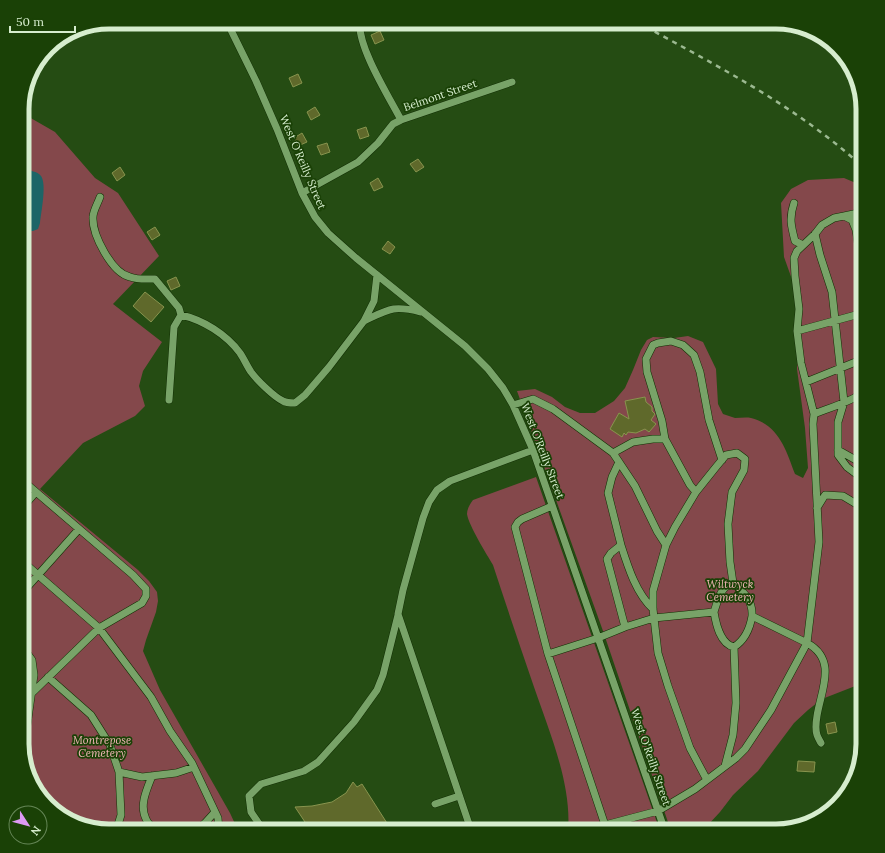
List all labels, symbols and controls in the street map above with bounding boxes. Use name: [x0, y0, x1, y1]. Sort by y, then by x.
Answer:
scale bar: [10, 8, 75, 34]
text: 50 m: [16, 14, 44, 29]
street label: Belmont Street: [401, 76, 479, 114]
street label: West O'Reilly Street: [277, 113, 330, 212]
street label: West O'Reilly Street: [518, 401, 568, 502]
park label: Wiltwyck Cemetery: [706, 577, 754, 604]
street label: West O'Reilly Street: [628, 707, 674, 808]
park label: Montrepose Cemetery: [73, 733, 131, 760]
north arrow: [8, 805, 48, 845]
text: N: [28, 823, 44, 839]

